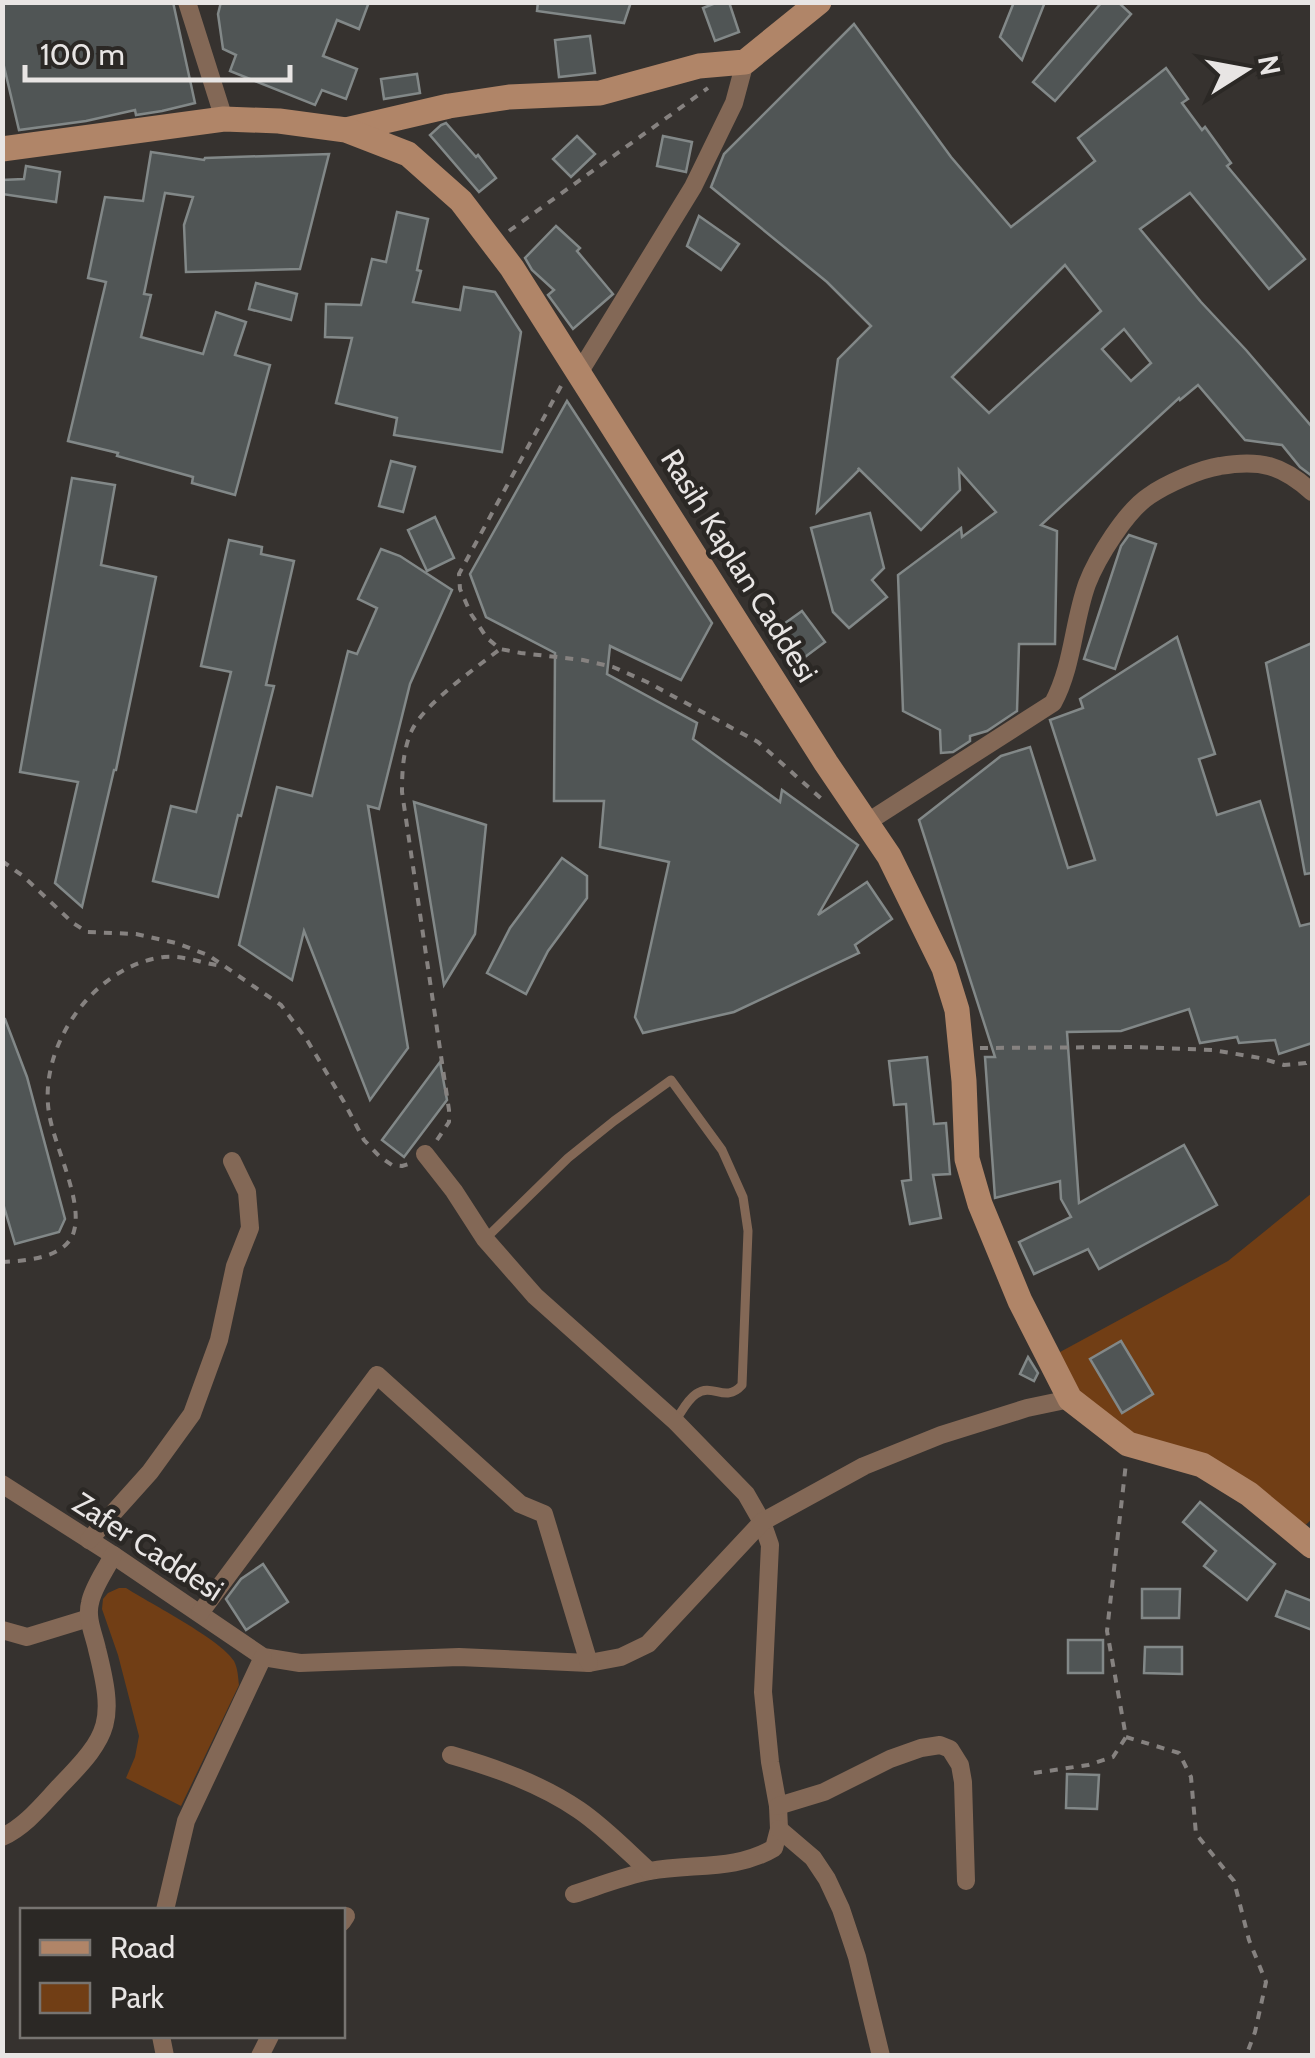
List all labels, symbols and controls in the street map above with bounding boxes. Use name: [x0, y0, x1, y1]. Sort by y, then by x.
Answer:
scale bar: [25, 20, 290, 82]
north arrow: [1195, 20, 1295, 120]
text: 100 m: [40, 36, 125, 73]
text: N: [1251, 52, 1288, 78]
street label: Rasih Kaplan Caddesi: [653, 442, 826, 689]
street label: Zafer Caddesi: [66, 1484, 230, 1609]
legend: [20, 1908, 345, 2038]
text: Road: [110, 1929, 175, 1966]
text: Park: [110, 1979, 165, 2016]

